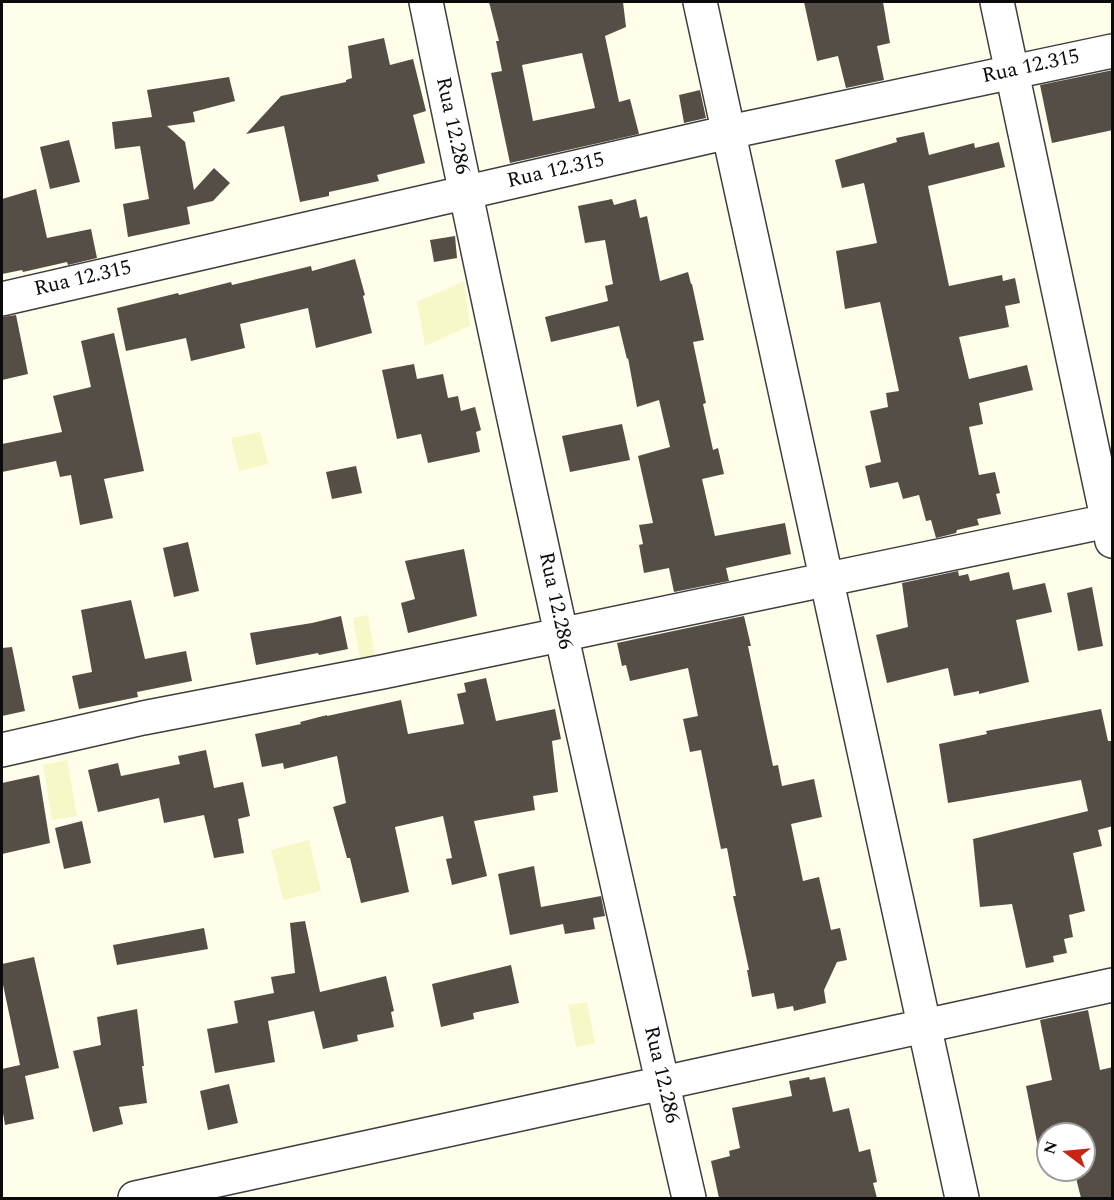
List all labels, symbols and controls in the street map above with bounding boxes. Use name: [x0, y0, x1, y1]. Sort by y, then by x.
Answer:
street label: Rua 12.315: [980, 45, 1082, 91]
street label: Rua 12.286: [428, 75, 474, 177]
street label: Rua 12.315: [505, 149, 607, 195]
street label: Rua 12.315: [32, 257, 134, 303]
street label: Rua 12.286: [531, 550, 577, 652]
street label: Rua 12.286: [637, 1024, 683, 1126]
north arrow: [1036, 1122, 1096, 1182]
text: N: [1037, 1138, 1064, 1157]

